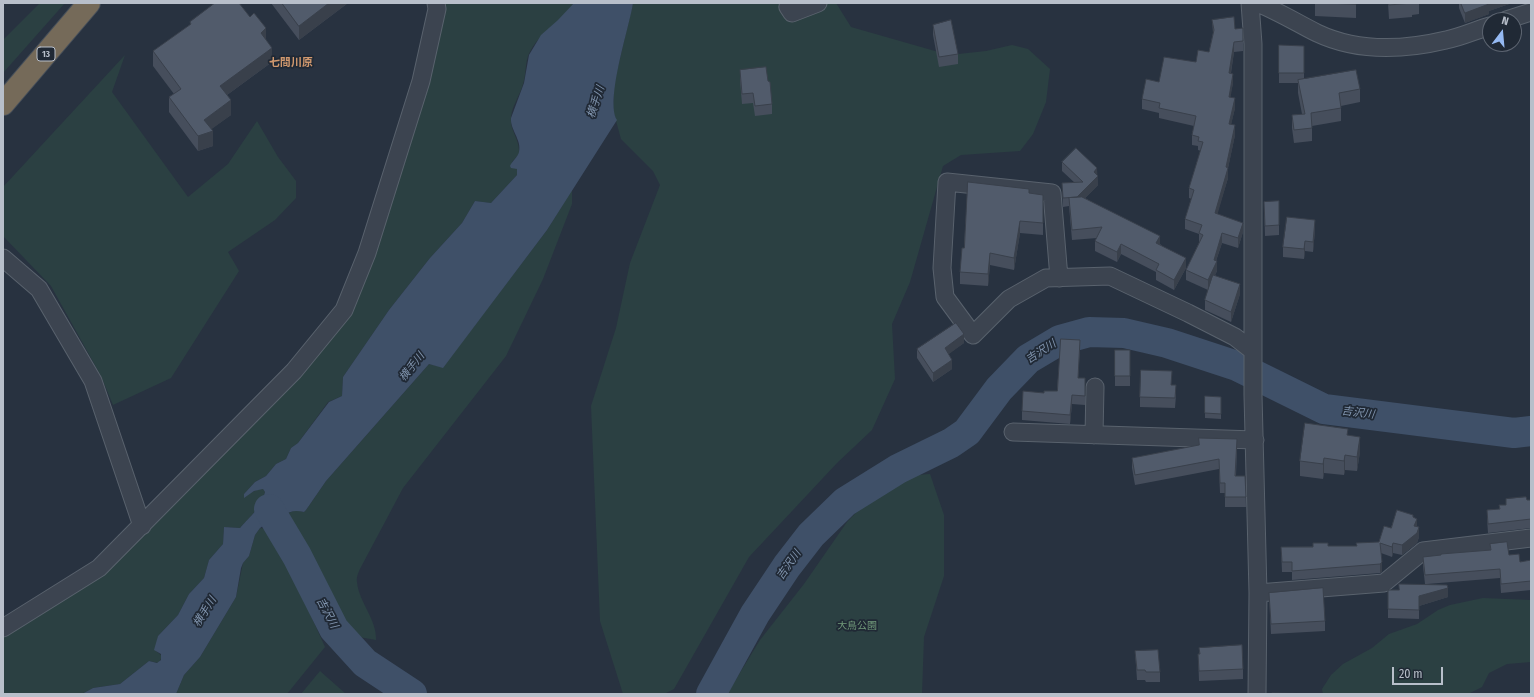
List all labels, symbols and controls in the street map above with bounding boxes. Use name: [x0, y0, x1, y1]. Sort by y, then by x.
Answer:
north arrow: [1482, 12, 1522, 52]
text: N: [1500, 14, 1510, 28]
road number: 13: [37, 47, 55, 61]
district label: 七間川原: [269, 56, 313, 70]
water label: 横手川: [585, 84, 607, 120]
water label: 吉沢川: [1024, 337, 1058, 367]
water label: 横手川: [396, 350, 428, 384]
water label: 吉沢川: [1341, 404, 1375, 422]
water label: 吉沢川: [774, 548, 804, 582]
water label: 横手川: [191, 595, 219, 629]
water label: 吉沢川: [313, 595, 341, 631]
park label: 大鳥公園: [837, 620, 877, 632]
scale bar: [1394, 659, 1445, 685]
text: 20 m: [1399, 667, 1423, 681]

